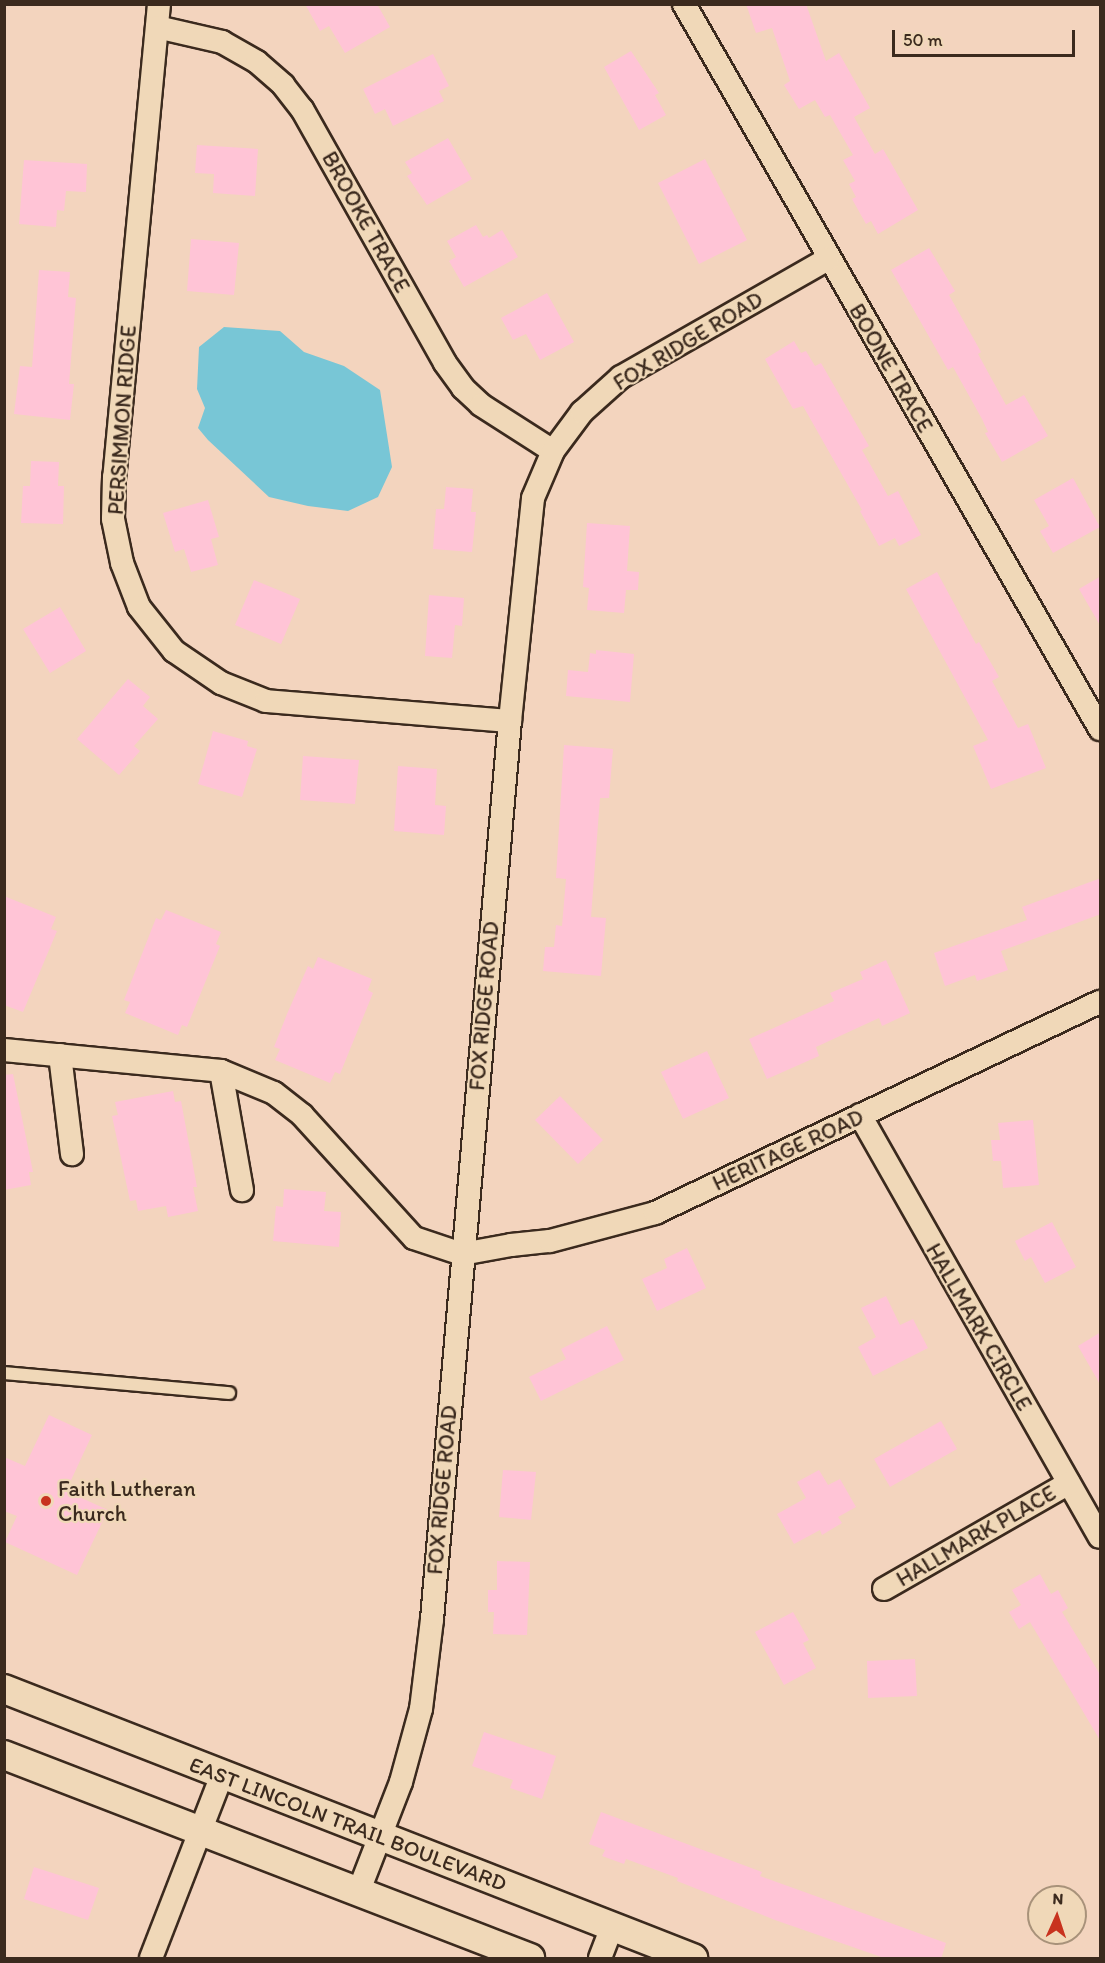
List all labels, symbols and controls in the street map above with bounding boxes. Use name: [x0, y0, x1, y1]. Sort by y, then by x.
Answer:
scale bar: [895, 18, 1078, 56]
text: 50 m: [903, 29, 943, 51]
street label: BROOKE TRACE: [316, 147, 416, 297]
street label: FOX RIDGE ROAD: [608, 286, 768, 396]
street label: BOONE TRACE: [843, 299, 939, 437]
street label: PERSIMMON RIDGE: [102, 324, 142, 516]
street label: FOX RIDGE ROAD: [463, 920, 505, 1092]
street label: HERITAGE ROAD: [709, 1104, 867, 1196]
street label: HALLMARK CIRCLE: [920, 1239, 1038, 1415]
street label: FOX RIDGE ROAD: [421, 1404, 463, 1576]
place label: Faith Lutheran Church: [58, 1475, 196, 1526]
street label: HALLMARK PLACE: [892, 1480, 1060, 1592]
marker: Faith Lutheran Church: [39, 1494, 53, 1508]
street label: EAST LINCOLN TRAIL BOULEVARD: [187, 1752, 509, 1896]
north arrow: [1027, 1885, 1087, 1945]
text: N: [1052, 1889, 1064, 1908]

